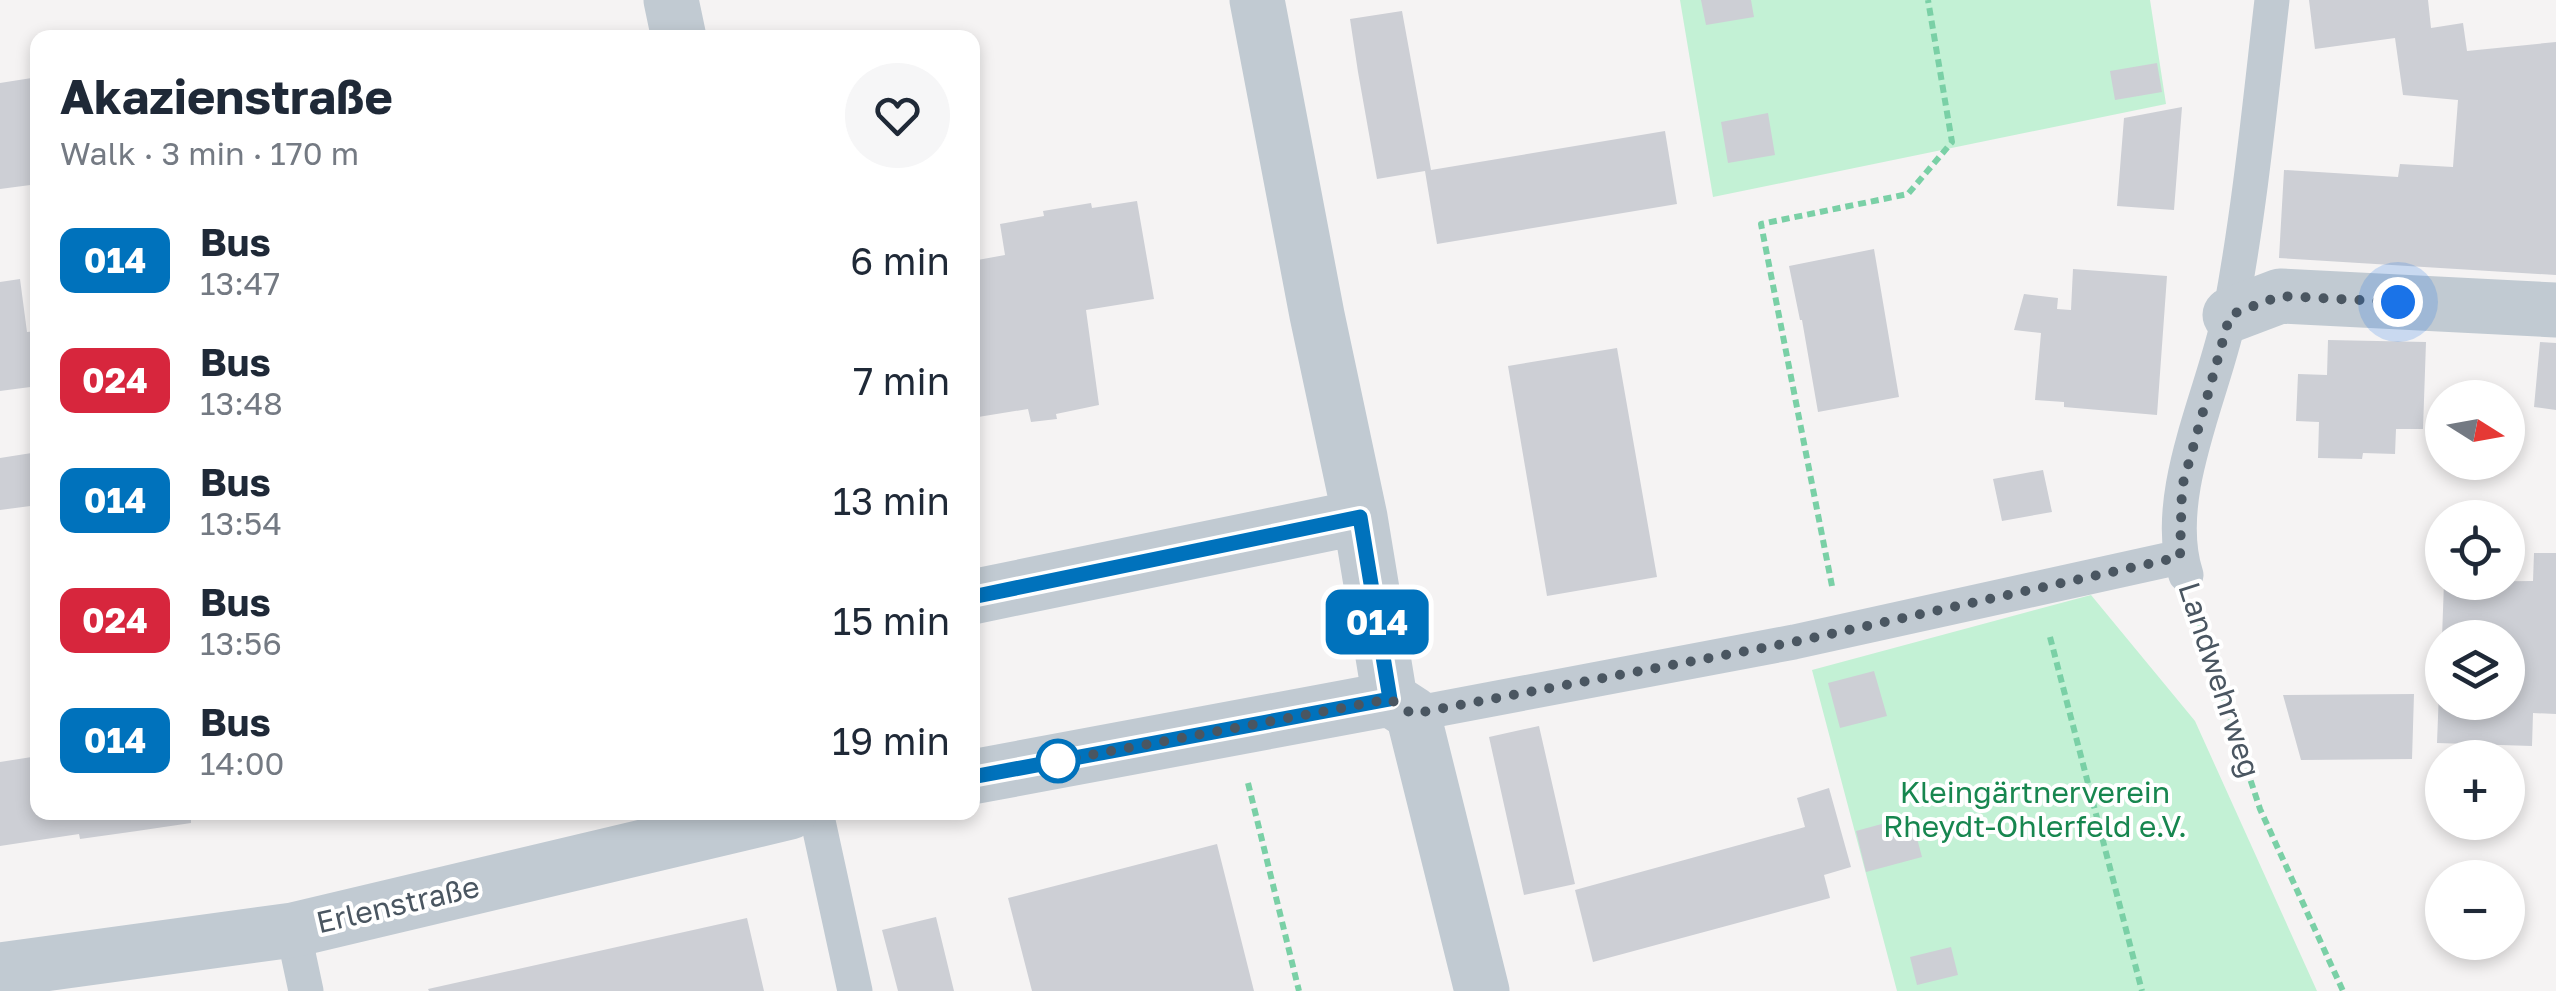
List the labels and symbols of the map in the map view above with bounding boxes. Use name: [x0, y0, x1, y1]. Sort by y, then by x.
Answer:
your location: [2373, 277, 2423, 327]
north arrow: [2425, 380, 2525, 480]
street label: Landwehrweg: [2171, 577, 2268, 782]
line badge: 014: [1320, 590, 1434, 654]
unlabelled marker: [1037, 740, 1079, 782]
park label: Kleingärtnerverein Rheydt-Ohlerfeld e.V.: [1883, 774, 2187, 844]
street label: Erlenstraße: [313, 868, 483, 940]

